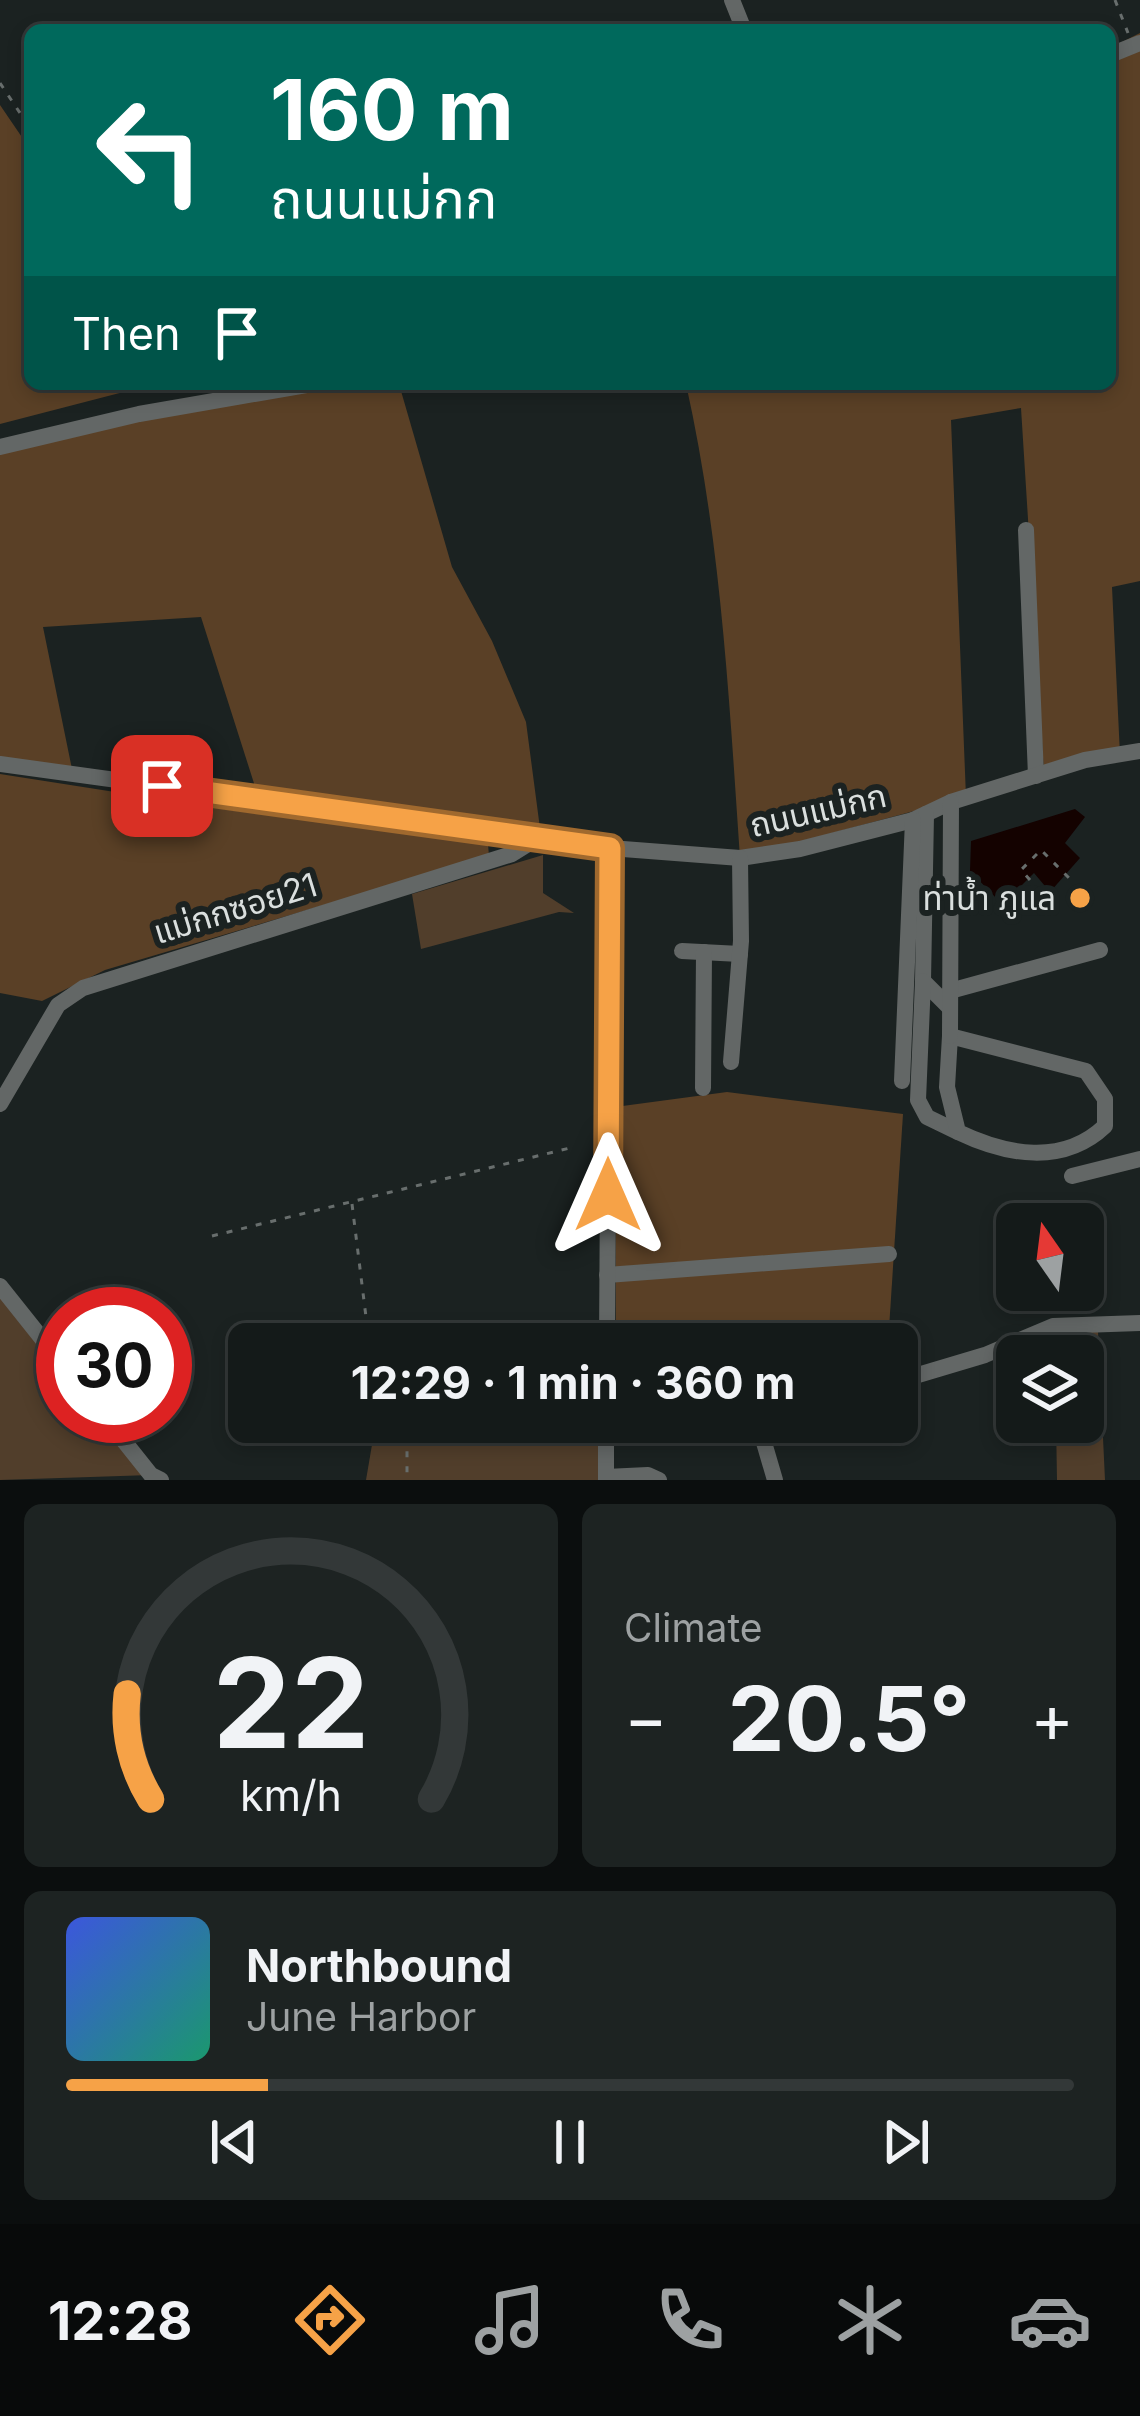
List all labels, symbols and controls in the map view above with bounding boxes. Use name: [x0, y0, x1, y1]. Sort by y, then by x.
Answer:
text: 160 m: [270, 59, 514, 160]
icon: left: [72, 72, 228, 228]
text: ถนนแม่กก: [270, 166, 497, 231]
icon: arrive: [204, 300, 270, 366]
text: Then: [72, 306, 180, 361]
pin: [111, 735, 213, 837]
icon: arrive: [129, 753, 195, 819]
street label: ถนนแม่กก: [746, 775, 890, 845]
street label: แม่กกซอย21: [148, 864, 322, 952]
place label: ท่าน้ำ ภูแล: [922, 876, 1056, 919]
marker: ท่าน้ำ ภูแล: [1067, 885, 1093, 911]
position arrow: [545, 1132, 671, 1258]
north arrow: [996, 1203, 1104, 1311]
map controls: [996, 1203, 1104, 1443]
speed limit sign: 30: [36, 1287, 192, 1443]
button: layers: [996, 1335, 1104, 1443]
text: 12:29 · 1 min · 360 m: [351, 1355, 795, 1410]
text: Climate: [624, 1604, 763, 1651]
text: 22: [212, 1627, 370, 1778]
text: 20.5°: [728, 1664, 970, 1773]
text: −: [624, 1678, 668, 1758]
text: +: [1030, 1678, 1074, 1758]
text: km/h: [240, 1768, 342, 1820]
text: Northbound: [246, 1938, 512, 1993]
text: June Harbor: [246, 1993, 476, 2040]
icon: previous: [201, 2109, 267, 2175]
icon: pause: [537, 2109, 603, 2175]
icon: next: [873, 2109, 939, 2175]
icon: directions: [288, 2278, 372, 2362]
icon: music: [468, 2278, 552, 2362]
icon: phone: [648, 2278, 732, 2362]
icon: climate: [828, 2278, 912, 2362]
icon: car: [1008, 2278, 1092, 2362]
text: 12:28: [48, 2288, 192, 2353]

